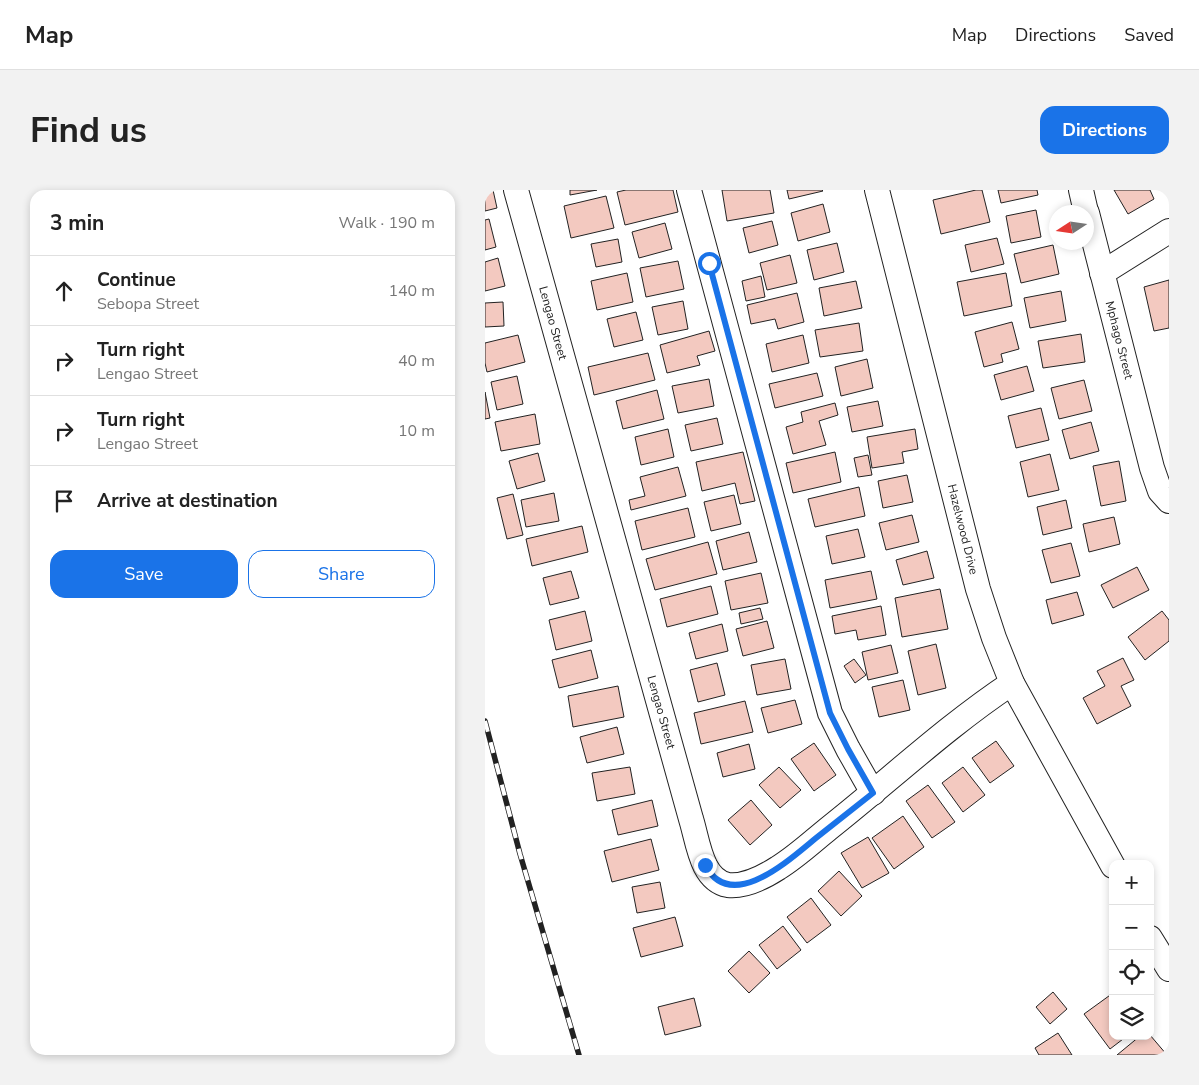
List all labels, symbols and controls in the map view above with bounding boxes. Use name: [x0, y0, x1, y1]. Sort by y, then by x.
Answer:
text: Map: [25, 19, 73, 51]
text: Map: [952, 23, 987, 47]
text: Directions: [1015, 23, 1096, 47]
text: Saved: [1124, 23, 1174, 47]
button: Directions: [1040, 106, 1169, 154]
text: Find us: [30, 107, 147, 154]
north arrow: [1049, 205, 1094, 250]
text: 3 min: [50, 209, 104, 237]
text: Walk · 190 m: [339, 212, 435, 234]
route start: [698, 252, 721, 275]
text: Continue: [97, 267, 176, 293]
icon: ahead: [50, 277, 78, 305]
text: 140 m: [388, 280, 435, 302]
street label: Lengao Street: [535, 284, 571, 362]
text: Sebopa Street: [97, 293, 199, 315]
street label: Mphago Street: [1102, 299, 1137, 381]
text: Turn right: [97, 337, 184, 363]
icon: right: [50, 347, 78, 375]
text: 40 m: [398, 350, 435, 372]
text: Lengao Street: [97, 363, 198, 385]
text: Turn right: [97, 407, 184, 433]
icon: right: [50, 417, 78, 445]
text: 10 m: [398, 420, 435, 442]
text: Lengao Street: [97, 433, 198, 455]
street label: Hazelwood Drive: [944, 482, 982, 576]
icon: arrive: [50, 487, 78, 515]
text: Arrive at destination: [97, 488, 278, 514]
button: Save: [50, 550, 238, 598]
button: Share: [248, 550, 435, 598]
street label: Lengao Street: [643, 674, 679, 752]
route end: [694, 854, 717, 877]
map controls: [1109, 860, 1154, 1040]
button: +: [1109, 860, 1154, 905]
button: −: [1109, 905, 1154, 950]
button: locate: [1109, 950, 1154, 995]
button: layers: [1109, 995, 1154, 1040]

